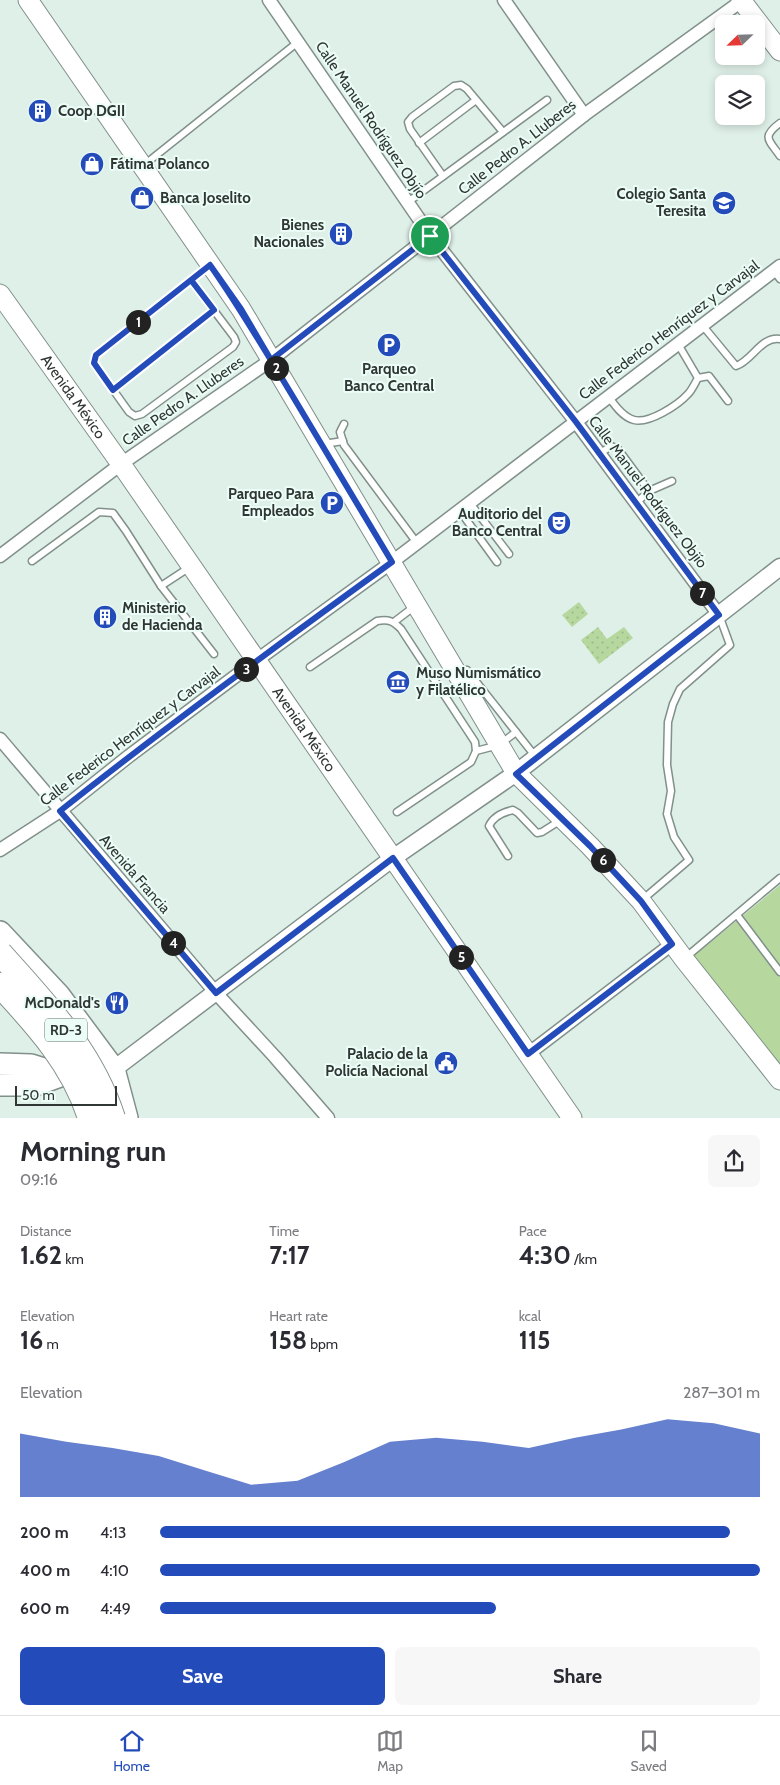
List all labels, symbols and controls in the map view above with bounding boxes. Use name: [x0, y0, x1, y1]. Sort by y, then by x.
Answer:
north arrow: [715, 15, 765, 65]
map controls: [715, 15, 765, 125]
street label: Calle Manuel Rodríguez Objío: [312, 38, 430, 202]
button: layers: [715, 75, 765, 125]
street label: Calle Pedro A. Lluberes: [455, 96, 579, 198]
building icon: Coop DGII: [27, 98, 53, 124]
place label: Coop DGII: [58, 102, 125, 120]
shop icon: Fátima Polanco: [79, 151, 105, 177]
place label: Fátima Polanco: [110, 155, 210, 173]
shop icon: Banca Joselito: [129, 185, 155, 211]
place label: Colegio Santa Teresita: [616, 185, 707, 220]
place label: Banca Joselito: [160, 189, 251, 207]
school or university icon: Colegio Santa Teresita: [711, 190, 737, 216]
pin: [409, 215, 451, 257]
place label: Bienes Nacionales: [253, 216, 324, 251]
building icon: Bienes Nacionales: [328, 221, 354, 247]
icon: arrive: [416, 222, 444, 250]
street label: Calle Federico Henríquez y Carvajal: [575, 256, 763, 404]
pin: 1: [126, 310, 150, 334]
text: 1: [136, 313, 141, 331]
parking icon: Parqueo Banco Central: [376, 332, 402, 358]
street label: Avenida México: [37, 351, 109, 442]
street label: Calle Pedro A. Lluberes: [119, 352, 247, 450]
pin: 2: [264, 356, 288, 380]
text: 2: [273, 359, 280, 377]
place label: Parqueo Banco Central: [344, 360, 434, 395]
street label: Calle Manuel Rodríguez Objío: [585, 412, 711, 572]
place label: Parqueo Para Empleados: [228, 485, 315, 520]
parking icon: Parqueo Para Empleados: [319, 490, 345, 516]
place label: Auditorio del Banco Central: [452, 505, 542, 540]
theatre icon: Auditorio del Banco Central: [546, 510, 572, 536]
pin: 7: [690, 580, 714, 606]
text: 7: [699, 584, 706, 602]
place label: Ministerio de Hacienda: [122, 599, 203, 634]
building icon: Ministerio de Hacienda: [92, 604, 118, 630]
pin: 3: [234, 656, 258, 682]
text: 3: [243, 660, 250, 678]
street label: Calle Federico Henríquez y Carvajal: [36, 662, 224, 810]
place label: Muso Numismático y Filatélico: [416, 664, 541, 699]
museum icon: Muso Numismático y Filatélico: [385, 669, 411, 695]
street label: Avenida México: [268, 683, 340, 775]
street label: Avenida Francia: [96, 831, 175, 918]
pin: 6: [590, 848, 616, 872]
text: 6: [600, 851, 607, 869]
pin: 4: [160, 930, 186, 956]
text: 4: [169, 934, 178, 952]
pin: 5: [448, 944, 474, 970]
text: 5: [458, 948, 465, 966]
restaurant icon: McDonald's: [104, 990, 130, 1016]
place label: McDonald's: [25, 994, 100, 1012]
road number: RD-3: [45, 1018, 87, 1042]
place label: Palacio de la Policía Nacional: [325, 1045, 429, 1080]
public building icon: Palacio de la Policía Nacional: [433, 1050, 459, 1076]
scale bar: [15, 1082, 118, 1106]
text: 50 m: [22, 1086, 55, 1104]
text: Morning run: [20, 1134, 166, 1168]
button: share: [708, 1135, 760, 1187]
text: 09:16: [20, 1170, 58, 1189]
text: Distance: [20, 1222, 72, 1240]
text: Time: [269, 1222, 299, 1240]
text: Pace: [519, 1222, 547, 1240]
text: 1.62: [20, 1240, 62, 1270]
text: 7:17: [269, 1240, 310, 1270]
text: 4:30: [519, 1240, 571, 1270]
text: km: [62, 1250, 84, 1268]
text: /km: [571, 1250, 597, 1268]
text: Elevation: [20, 1307, 75, 1325]
text: Heart rate: [269, 1307, 328, 1325]
text: kcal: [519, 1307, 541, 1325]
text: 16: [20, 1325, 43, 1355]
text: 158: [269, 1325, 307, 1355]
text: 115: [519, 1325, 551, 1355]
text: m: [43, 1335, 59, 1353]
text: bpm: [307, 1335, 338, 1353]
text: Elevation: [20, 1383, 83, 1402]
text: 287–301 m: [683, 1383, 760, 1402]
text: 200 m: [20, 1523, 69, 1542]
text: 4:13: [100, 1523, 126, 1542]
text: 400 m: [20, 1561, 70, 1580]
text: 4:10: [100, 1561, 129, 1580]
text: 600 m: [20, 1599, 69, 1618]
text: 4:49: [100, 1599, 131, 1618]
button: Save: [20, 1647, 385, 1705]
button: Share: [395, 1647, 760, 1705]
tab: Home: [113, 1727, 150, 1775]
tab: Map: [376, 1727, 404, 1775]
tab: Saved: [631, 1727, 667, 1775]

